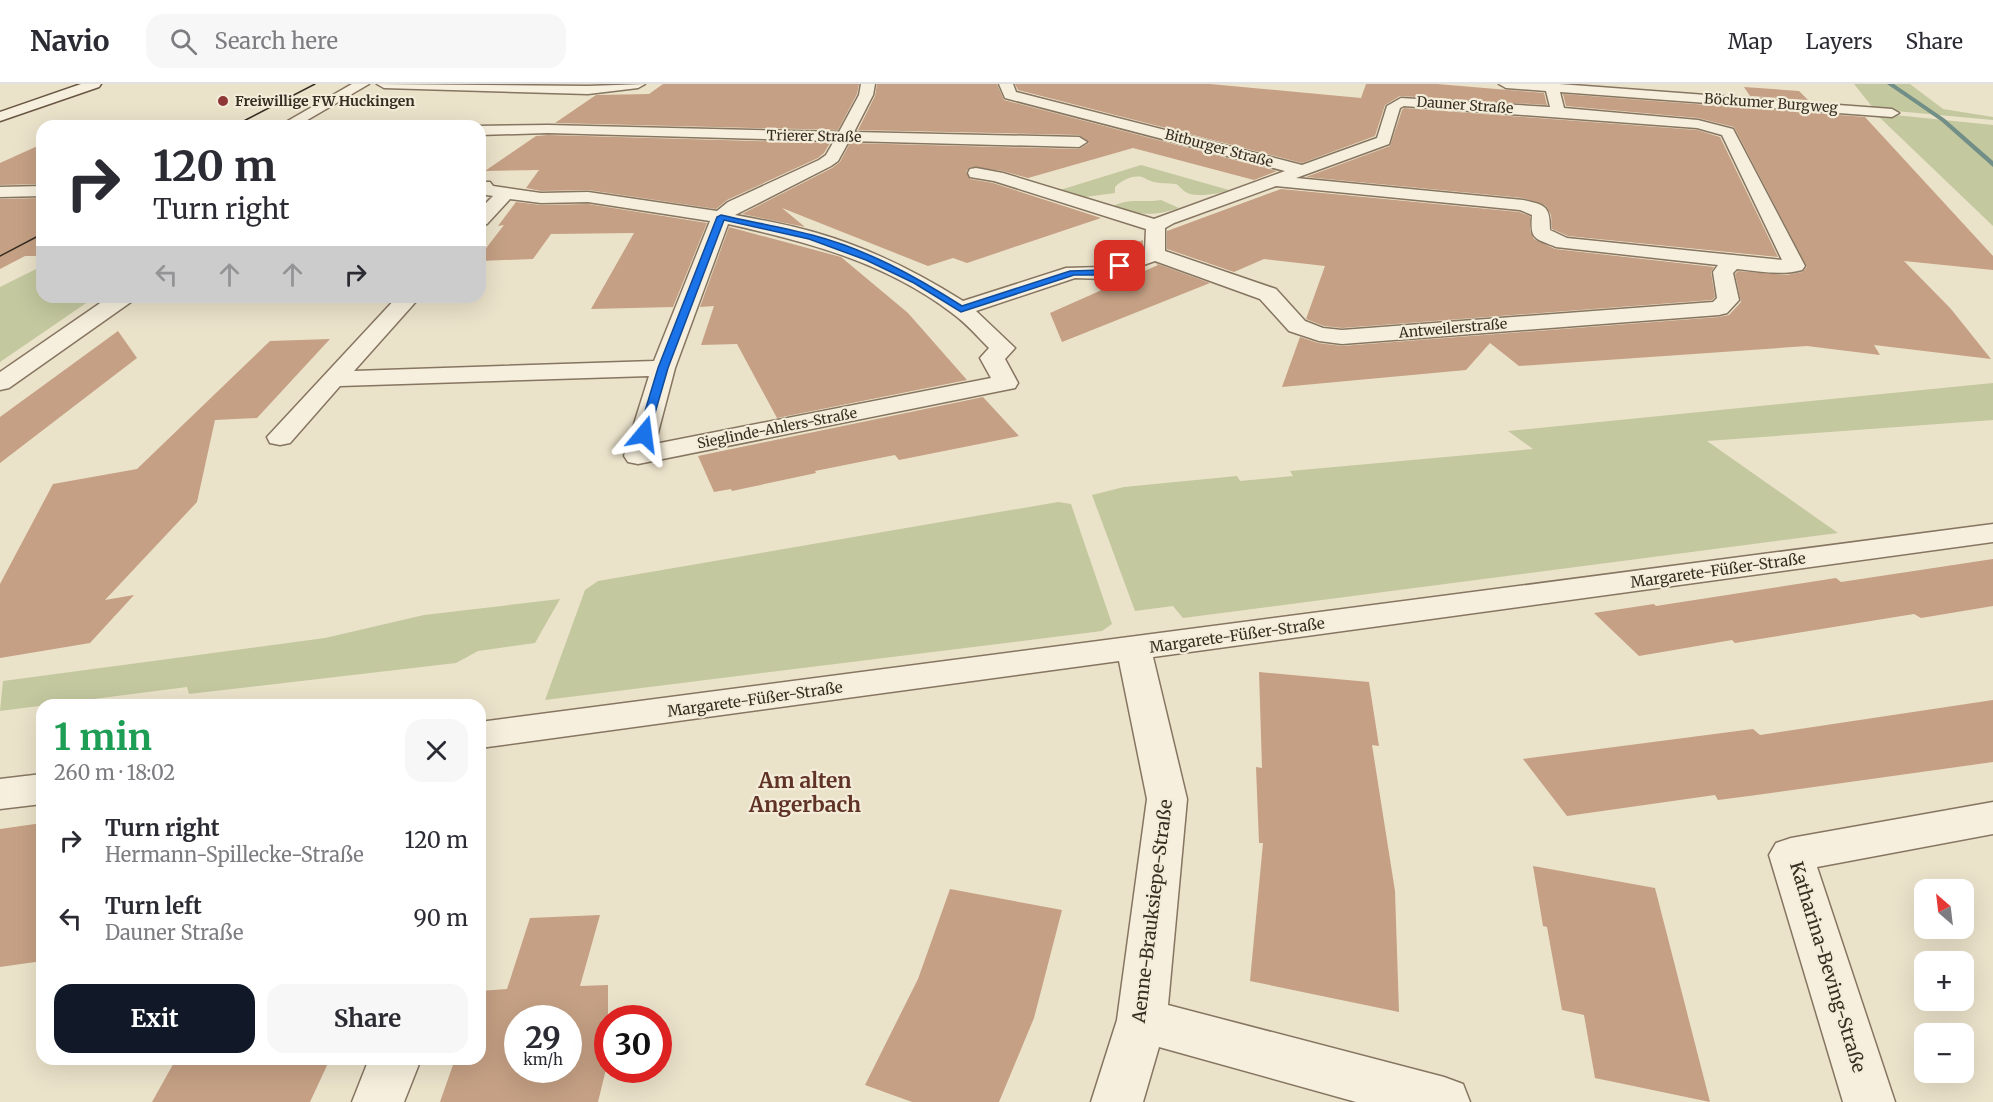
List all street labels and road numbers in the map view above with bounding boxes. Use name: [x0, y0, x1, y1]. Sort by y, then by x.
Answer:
street label: Böckumer Burgweg: [1704, 89, 1839, 117]
street label: Dauner Straße: [1416, 93, 1514, 117]
street label: Bitburger Straße: [1163, 125, 1275, 171]
street label: Trierer Straße: [766, 126, 862, 146]
street label: Antweilerstraße: [1397, 314, 1508, 342]
street label: Sieglinde-Ahlers-Straße: [696, 404, 858, 452]
street label: Margarete-Füßer-Straße: [1629, 548, 1807, 592]
street label: Margarete-Füßer-Straße: [1148, 613, 1326, 657]
street label: Margarete-Füßer-Straße: [666, 677, 844, 721]
street label: Aenne-Brauksiepe-Straße: [1127, 798, 1177, 1025]
street label: Katharina-Beving-Straße: [1785, 859, 1871, 1075]

